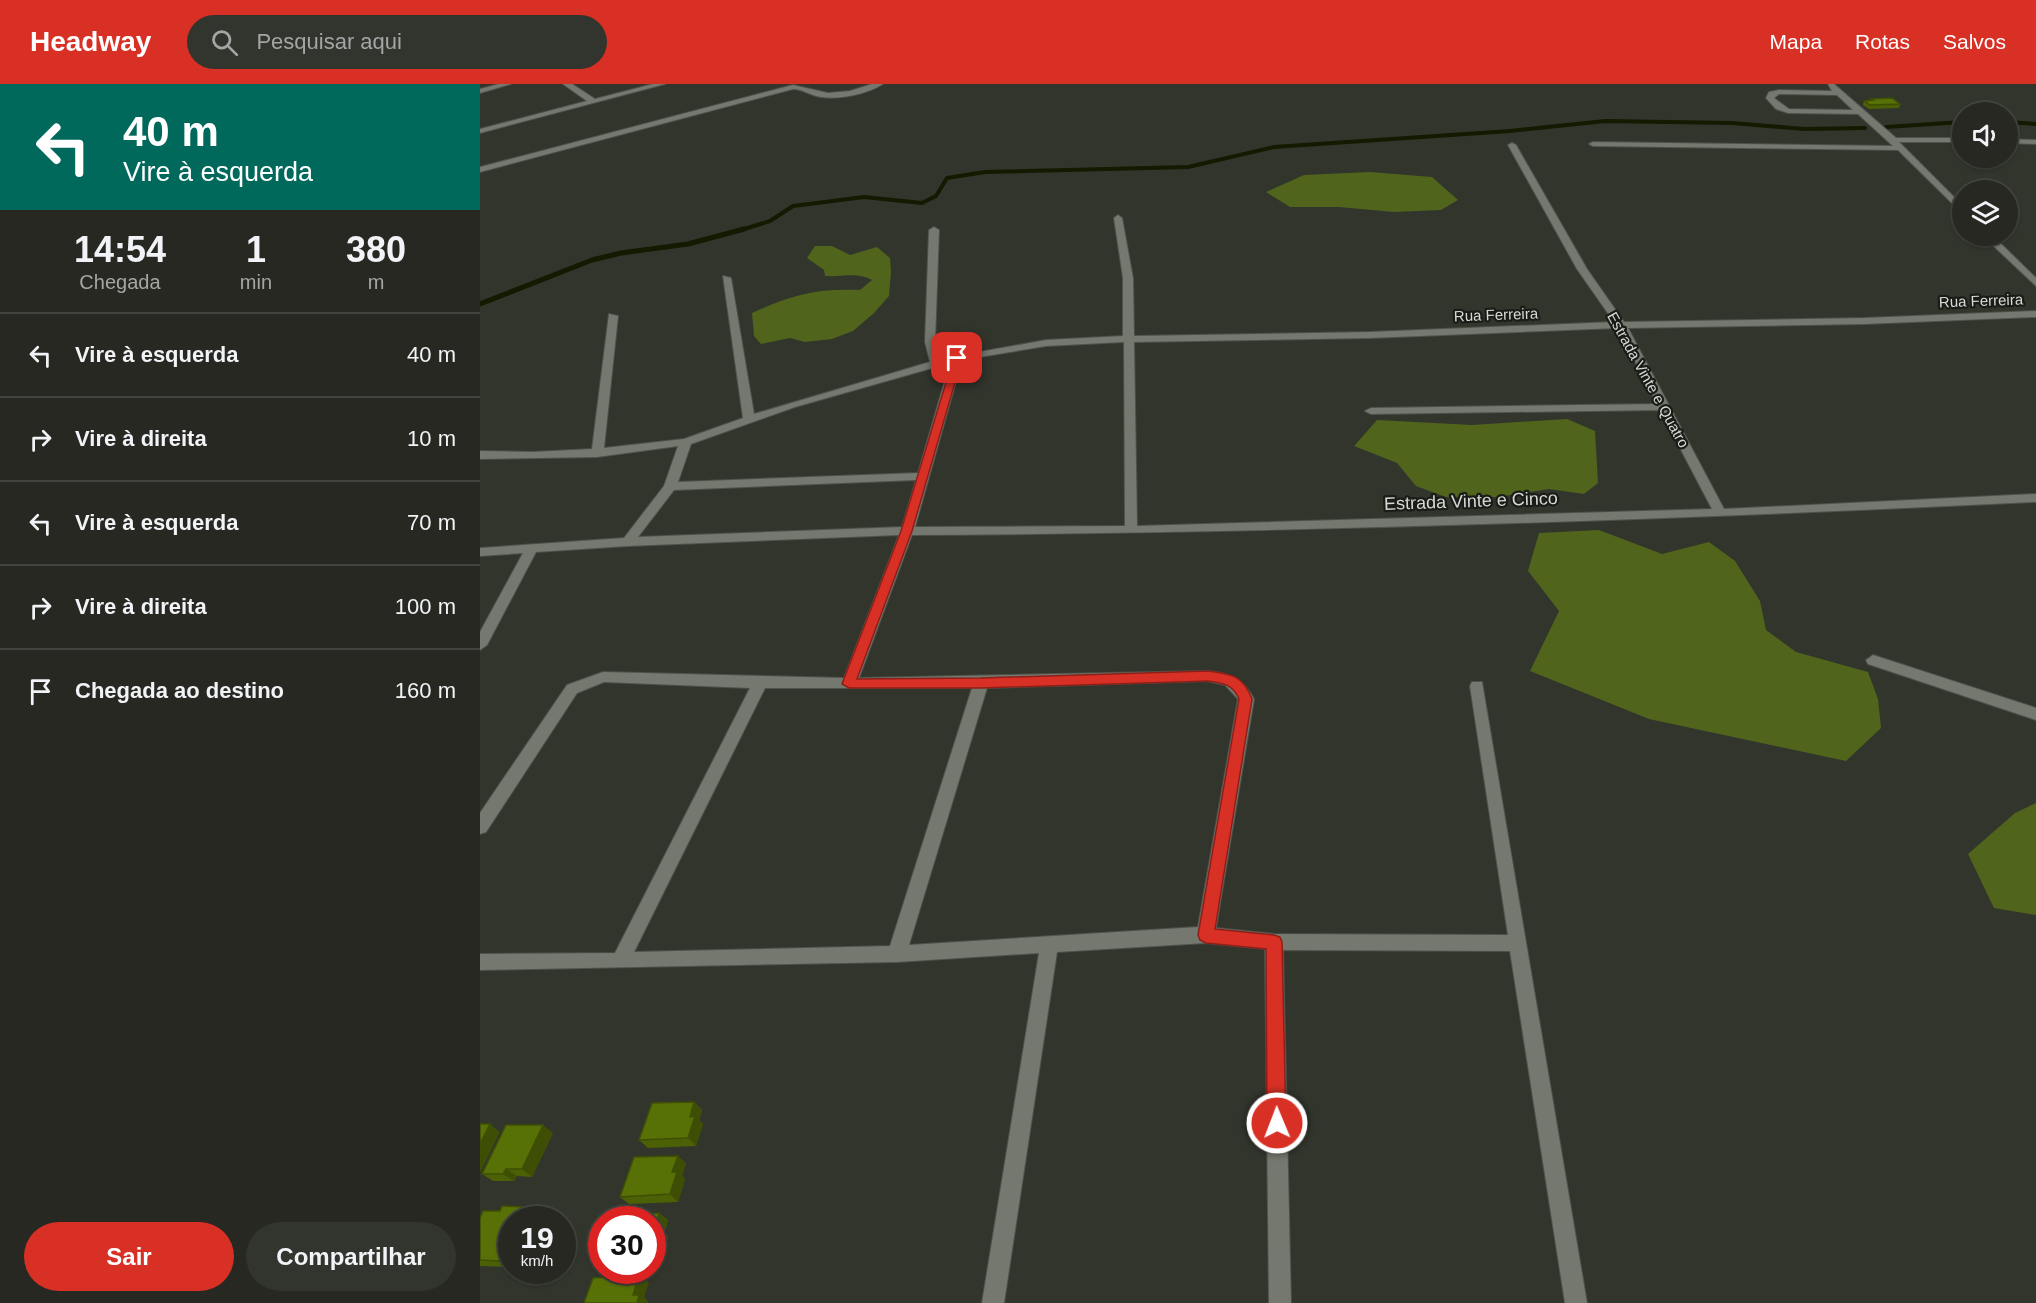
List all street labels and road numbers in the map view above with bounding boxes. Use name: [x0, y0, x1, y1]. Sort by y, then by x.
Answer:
street label: Rua Ferreira: [1939, 291, 2024, 310]
street label: Rua Ferreira: [1454, 305, 1539, 324]
street label: Estrada Vinte e Quatro: [1604, 309, 1693, 450]
street label: Estrada Vinte e Cinco: [1384, 488, 1558, 514]

